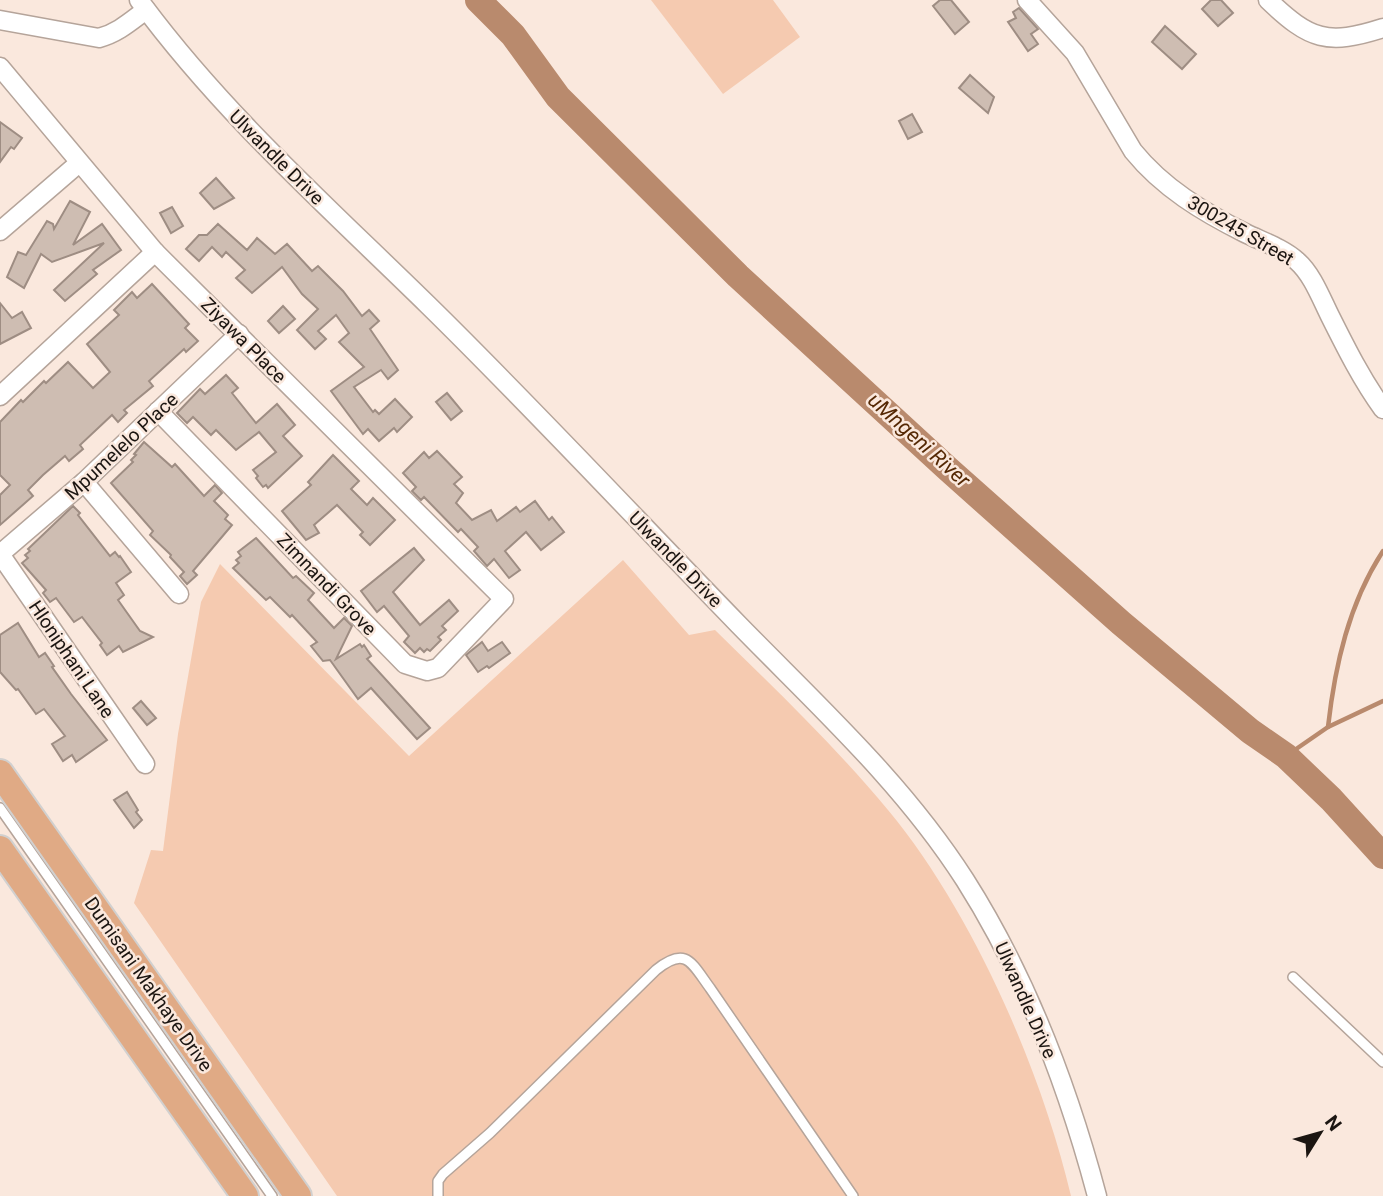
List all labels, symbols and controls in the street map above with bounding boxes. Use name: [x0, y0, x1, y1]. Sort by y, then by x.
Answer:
street label: Ulwandle Drive: [224, 105, 329, 210]
street label: 300245 Street: [1184, 191, 1298, 270]
street label: Ziyawa Place: [196, 293, 291, 388]
street label: Mpumelelo Place: [60, 388, 183, 505]
water label: uMngeni River: [863, 388, 976, 493]
street label: Ulwandle Drive: [624, 506, 727, 612]
street label: Zimnandi Grove: [272, 528, 381, 640]
street label: Hloniphani Lane: [24, 596, 119, 722]
street label: Dumisani Makhaye Drive: [80, 893, 218, 1076]
street label: Ulwandle Drive: [990, 938, 1061, 1062]
north arrow: [1285, 1098, 1355, 1168]
text: N: [1320, 1111, 1346, 1135]

